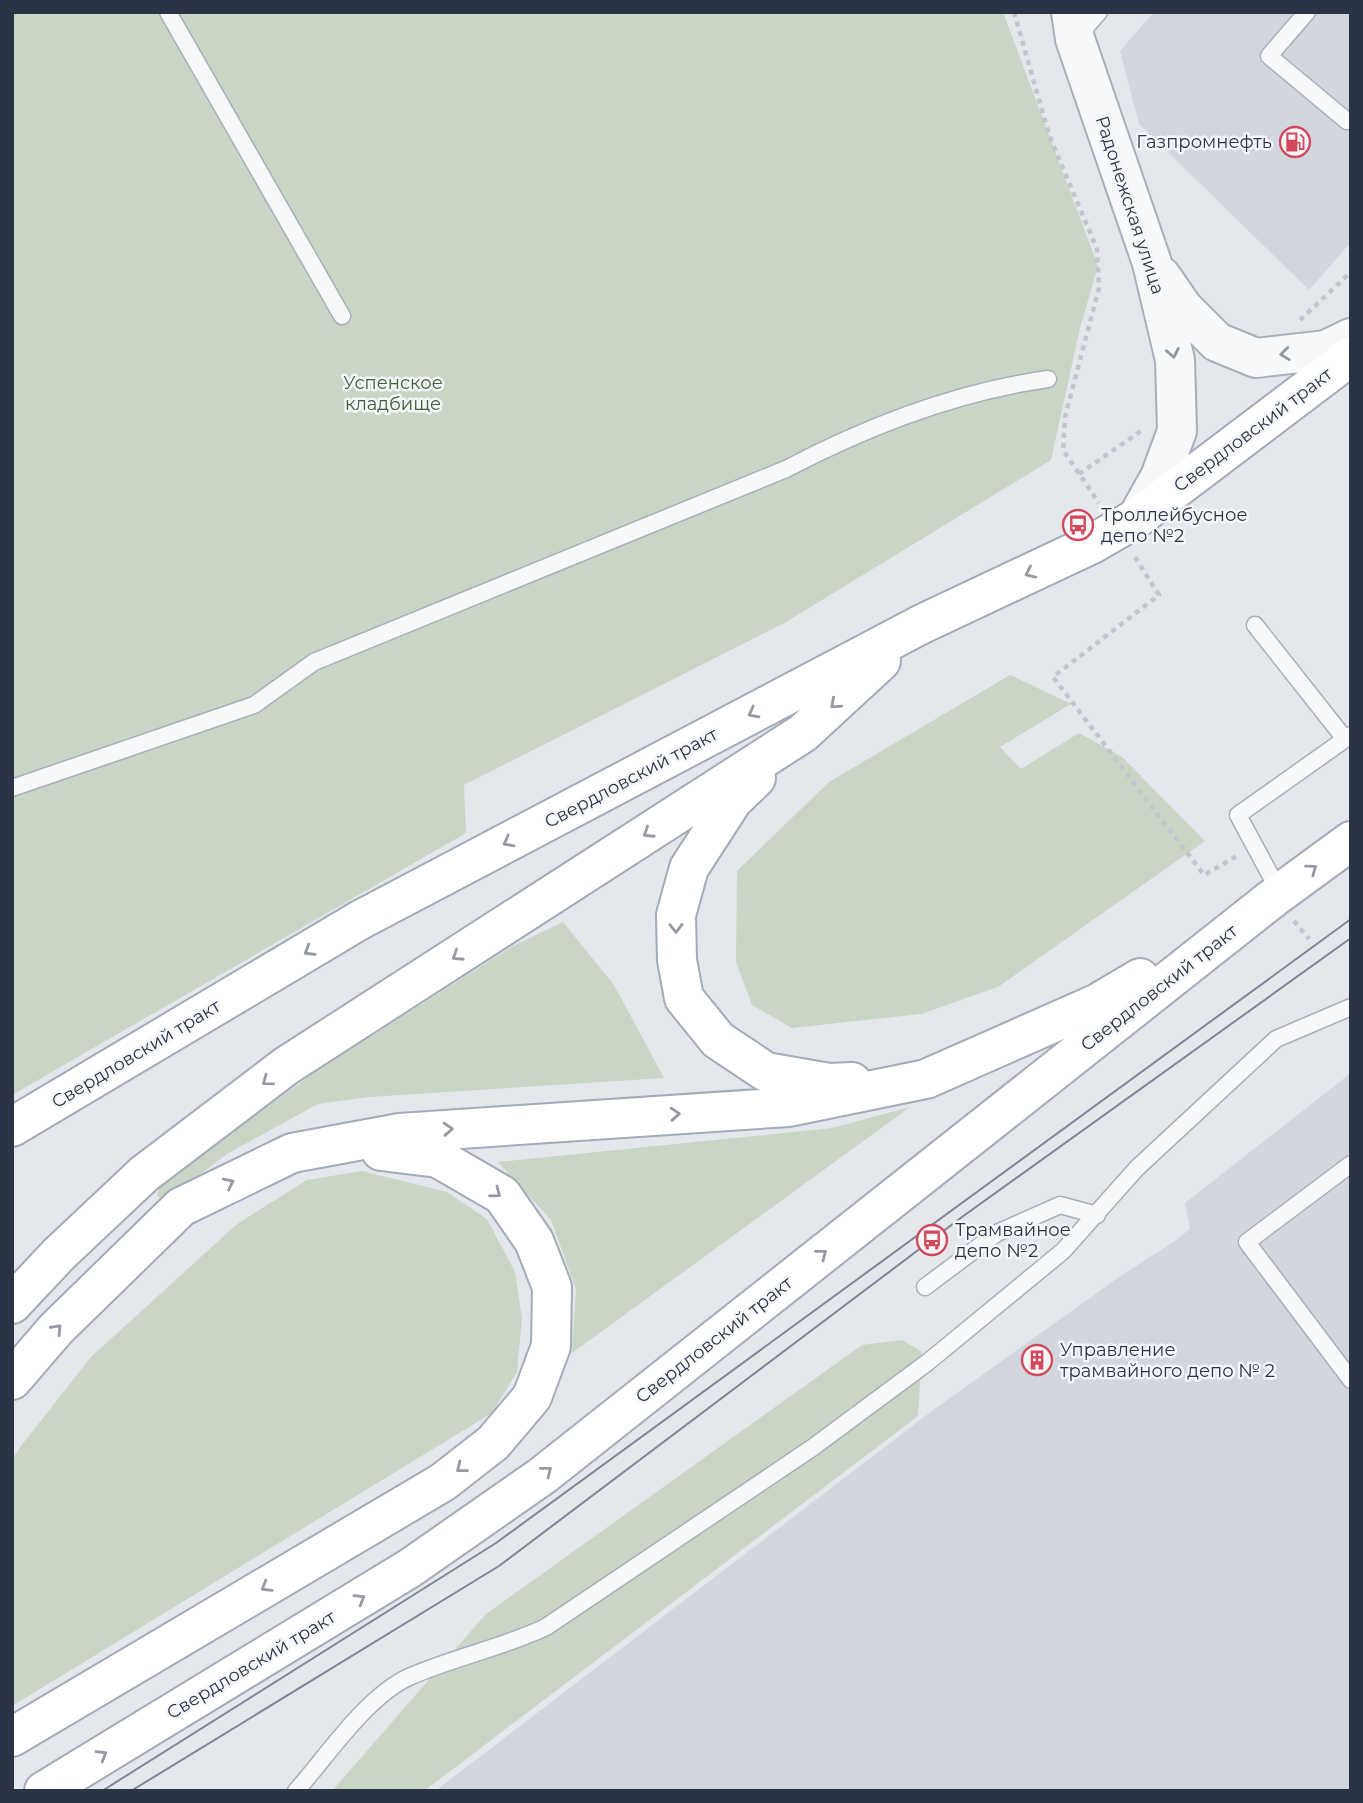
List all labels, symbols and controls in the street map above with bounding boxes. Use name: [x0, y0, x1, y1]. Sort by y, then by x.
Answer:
street label: Радонежская улица: [1091, 113, 1169, 297]
fuel station icon: Газпромнефть: [1278, 125, 1312, 159]
place label: Газпромнефть: [1136, 131, 1272, 153]
one-way arrow: [1165, 347, 1180, 359]
one-way arrow: [1280, 347, 1291, 362]
street label: Свердловский тракт: [1169, 363, 1337, 497]
park label: Успенское кладбище: [343, 372, 443, 415]
place label: Троллейбусное депо №2: [1101, 504, 1248, 547]
bus stop icon: Троллейбусное депо №2: [1061, 508, 1095, 542]
one-way arrow: [1025, 565, 1038, 579]
one-way arrow: [830, 695, 843, 708]
one-way arrow: [748, 705, 760, 719]
street label: Свердловский тракт: [541, 723, 722, 833]
one-way arrow: [643, 824, 656, 837]
one-way arrow: [503, 834, 515, 848]
one-way arrow: [1304, 865, 1317, 878]
street label: Свердловский тракт: [1076, 920, 1242, 1056]
one-way arrow: [668, 923, 684, 934]
one-way arrow: [303, 943, 316, 956]
one-way arrow: [452, 947, 465, 960]
street label: Свердловский тракт: [48, 995, 225, 1113]
one-way arrow: [262, 1072, 275, 1085]
one-way arrow: [670, 1107, 681, 1122]
one-way arrow: [443, 1122, 454, 1137]
one-way arrow: [222, 1178, 234, 1192]
one-way arrow: [489, 1185, 501, 1197]
place label: Трамвайное депо №2: [955, 1219, 1071, 1262]
bus stop icon: Трамвайное депо №2: [915, 1223, 949, 1257]
one-way arrow: [814, 1250, 827, 1262]
street label: Свердловский тракт: [631, 1272, 797, 1408]
one-way arrow: [49, 1324, 62, 1337]
place label: Управление трамвайного депо № 2: [1060, 1339, 1275, 1382]
building icon: Управление трамвайного депо № 2: [1020, 1343, 1054, 1377]
one-way arrow: [456, 1460, 468, 1473]
one-way arrow: [540, 1466, 552, 1479]
one-way arrow: [261, 1578, 274, 1591]
one-way arrow: [352, 1594, 365, 1607]
street label: Свердловский тракт: [163, 1606, 340, 1724]
one-way arrow: [95, 1751, 108, 1764]

